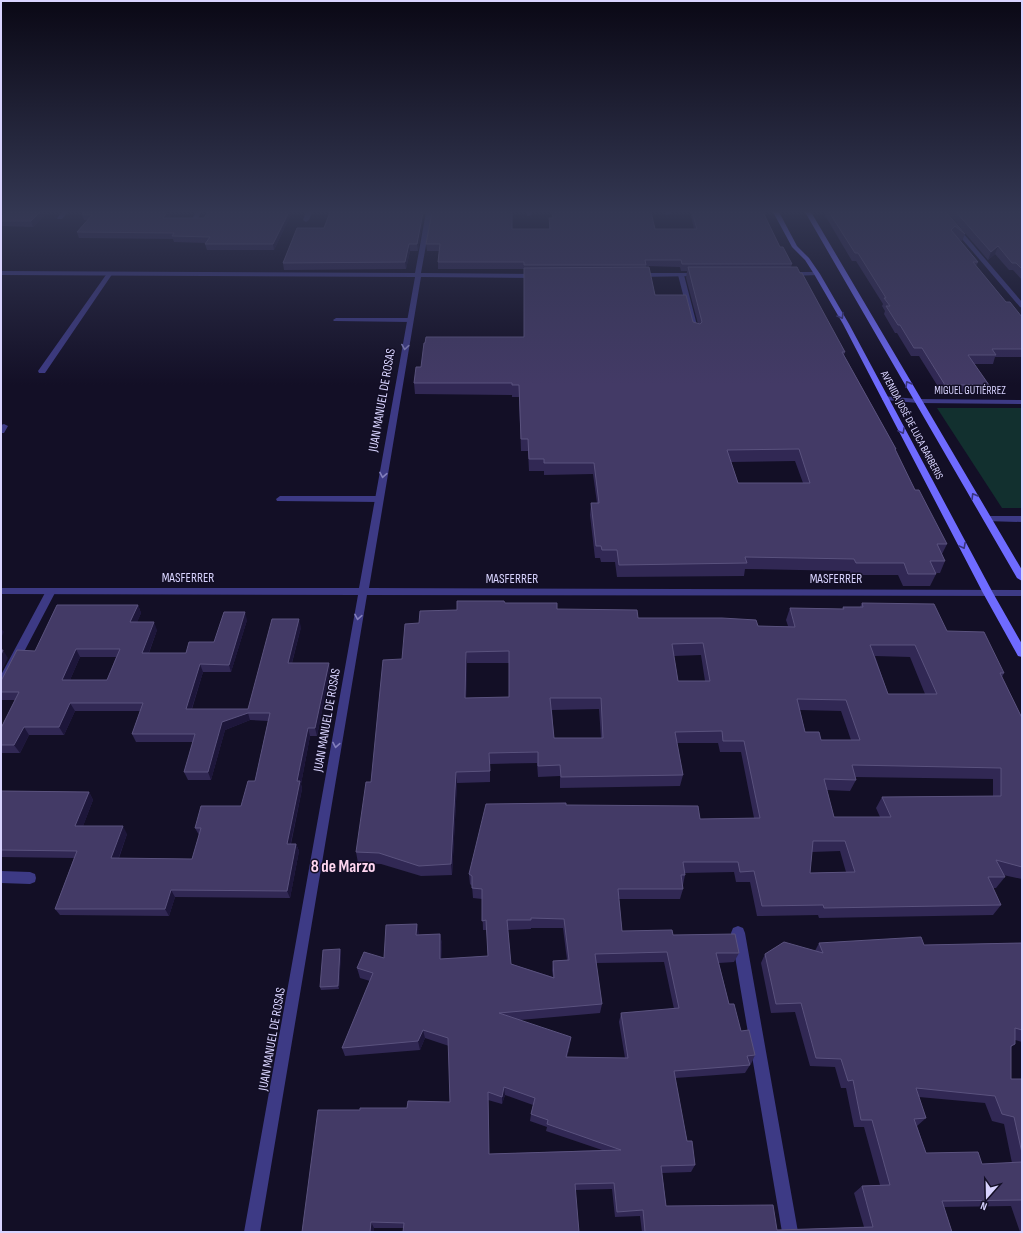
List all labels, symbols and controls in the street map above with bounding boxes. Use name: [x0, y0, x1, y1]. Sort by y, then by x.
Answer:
one-way arrow: [837, 312, 844, 319]
one-way arrow: [401, 344, 410, 350]
street label: JUAN MANUEL DE ROSAS: [365, 347, 399, 454]
street label: AVENIDA JOSÉ DE LUCA BARBERIS: [877, 368, 946, 482]
one-way arrow: [905, 381, 912, 388]
street label: MIGUEL GUTIÉRREZ: [934, 384, 1006, 397]
one-way arrow: [897, 427, 905, 434]
one-way arrow: [379, 472, 388, 478]
one-way arrow: [971, 493, 979, 500]
one-way arrow: [958, 542, 966, 549]
street label: MASFERRER: [162, 570, 214, 586]
street label: MASFERRER: [486, 571, 538, 587]
street label: MASFERRER: [810, 571, 862, 587]
one-way arrow: [355, 614, 363, 620]
street label: JUAN MANUEL DE ROSAS: [310, 667, 344, 774]
one-way arrow: [333, 742, 341, 748]
district label: 8 de Marzo: [311, 857, 375, 877]
street label: JUAN MANUEL DE ROSAS: [255, 986, 289, 1093]
north arrow: [967, 1177, 1007, 1217]
text: N: [979, 1199, 989, 1213]

